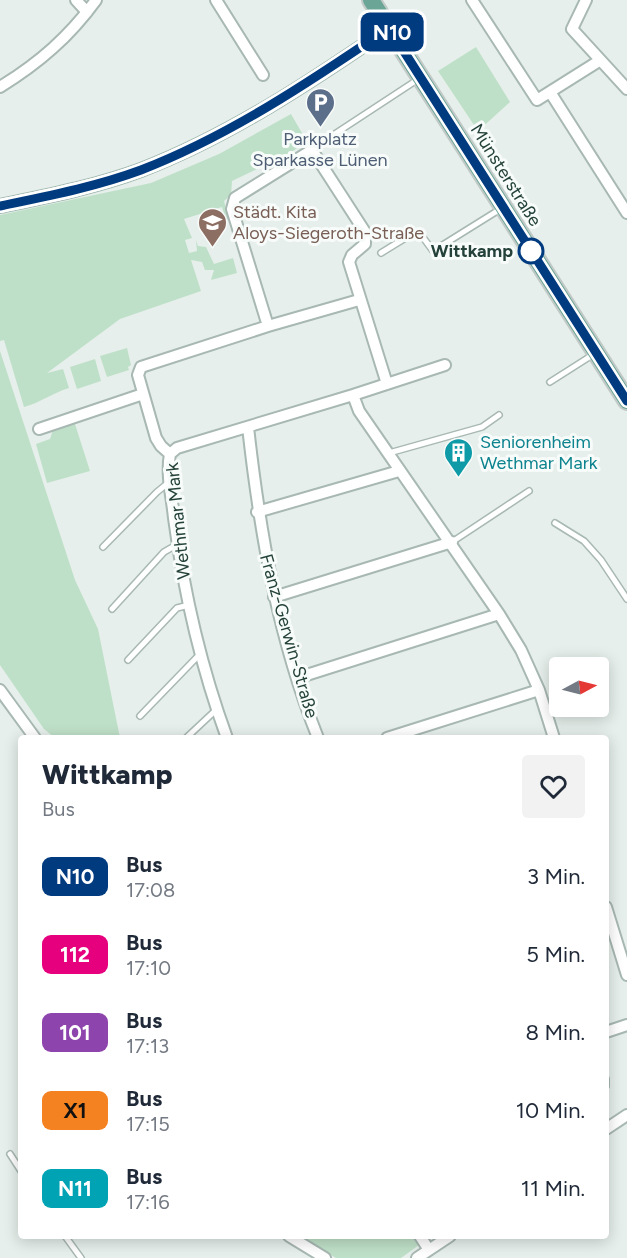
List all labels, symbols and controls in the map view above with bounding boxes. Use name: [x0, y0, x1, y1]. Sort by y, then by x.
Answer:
line badge: N10: [358, 12, 426, 51]
text: N10: [373, 20, 411, 45]
parking icon: Parkplatz Sparkasse Lünen: [304, 86, 336, 128]
street label: Münsterstraße: [466, 120, 546, 231]
place label: Parkplatz Sparkasse Lünen: [252, 128, 388, 171]
place label: Städt. Kita Aloys-Siegeroth-Straße: [233, 201, 424, 244]
school or university icon: Städt. Kita Aloys-Siegeroth-Straße: [196, 206, 228, 248]
marker: Wittkamp: [518, 238, 544, 264]
place label: Wittkamp: [431, 240, 513, 262]
place label: Seniorenheim Wethmar Mark: [480, 431, 598, 474]
building icon: Seniorenheim Wethmar Mark: [443, 436, 475, 478]
street label: Wethmar Mark: [161, 461, 195, 581]
street label: Franz-Gerwin-Straße: [255, 551, 323, 721]
north arrow: [549, 657, 609, 717]
map controls: [549, 657, 609, 717]
button: heart: [522, 755, 585, 818]
text: Wittkamp: [42, 757, 172, 791]
text: Bus: [42, 797, 75, 821]
text: Bus: [126, 851, 162, 878]
text: 3 Min.: [527, 863, 585, 890]
text: N10: [56, 864, 94, 889]
text: 17:08: [126, 878, 175, 902]
text: Bus: [126, 929, 162, 956]
text: 5 Min.: [526, 941, 585, 968]
text: 112: [60, 942, 90, 967]
text: 17:10: [126, 956, 171, 980]
text: Bus: [126, 1007, 162, 1034]
text: 8 Min.: [525, 1019, 585, 1046]
text: 101: [59, 1020, 91, 1045]
text: 17:13: [126, 1034, 169, 1058]
text: Bus: [126, 1085, 162, 1112]
text: 10 Min.: [516, 1097, 585, 1124]
text: X1: [63, 1098, 87, 1123]
text: 17:15: [126, 1112, 170, 1136]
text: Bus: [126, 1163, 162, 1190]
text: 11 Min.: [521, 1175, 585, 1202]
text: N11: [58, 1176, 92, 1201]
text: 17:16: [126, 1190, 170, 1214]

